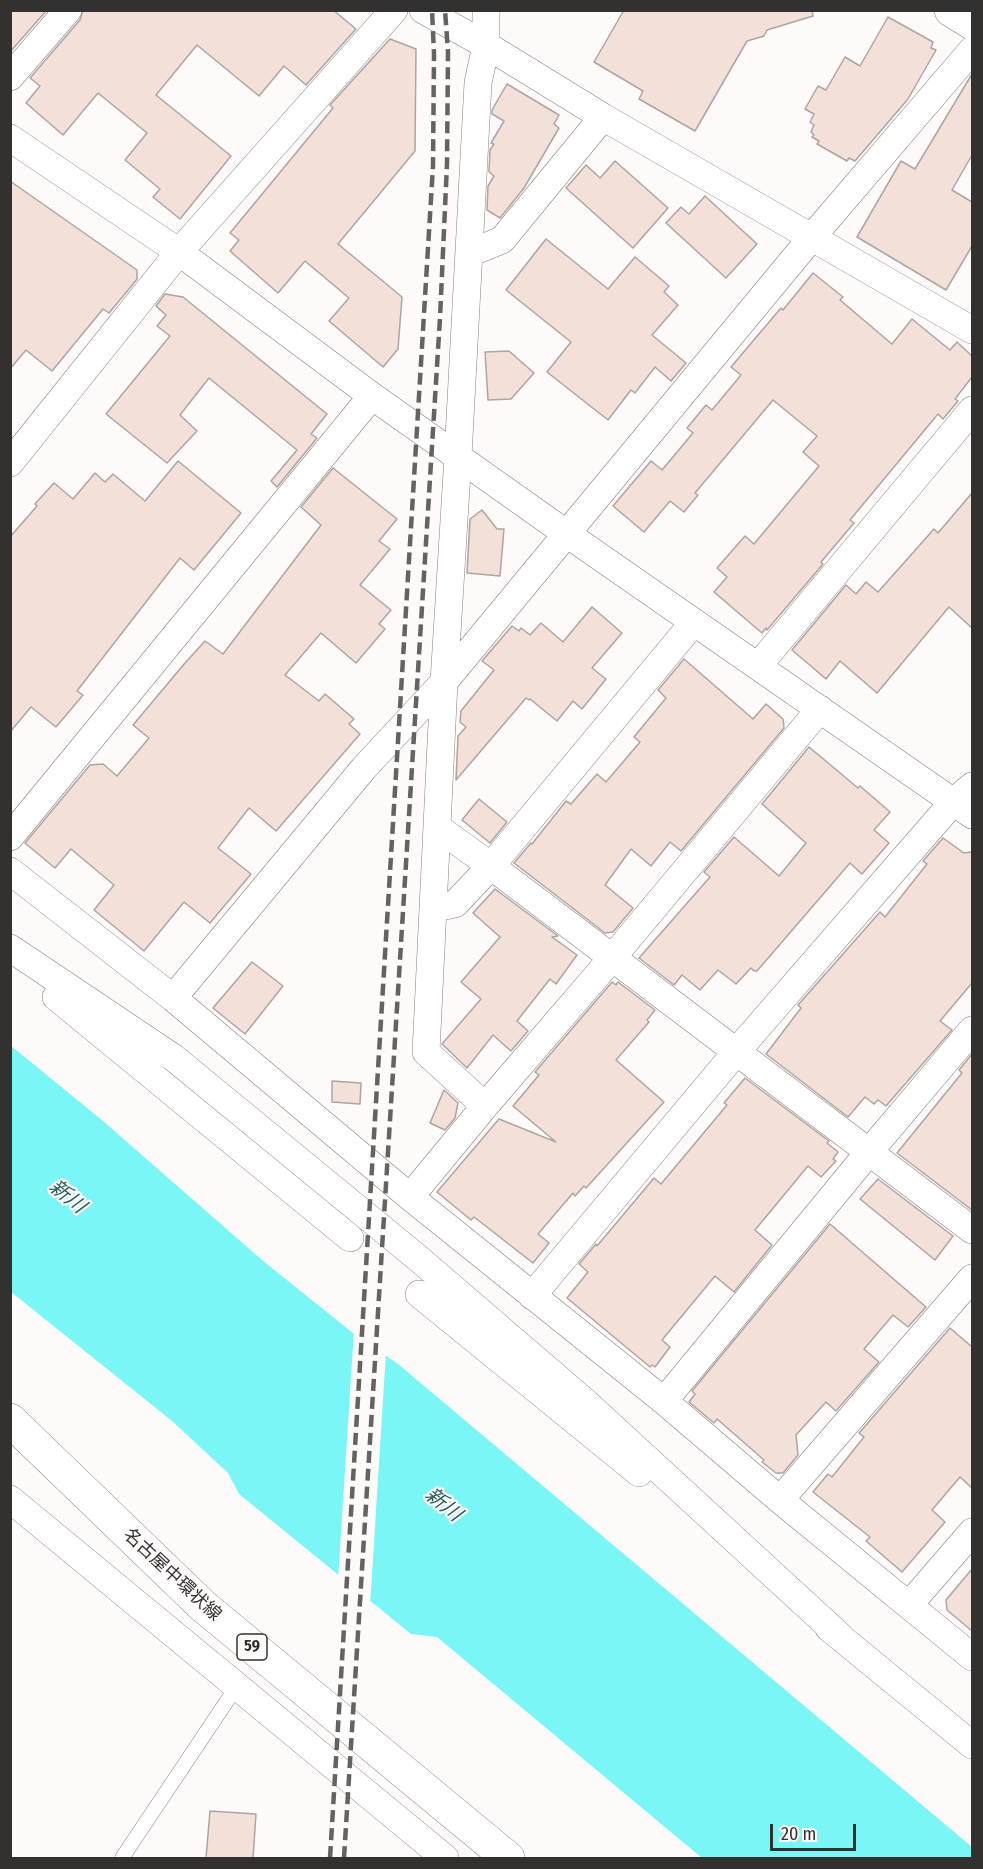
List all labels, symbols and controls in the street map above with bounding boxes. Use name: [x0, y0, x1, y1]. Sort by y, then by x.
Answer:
water label: 新川: [44, 1175, 90, 1219]
water label: 新川: [420, 1483, 466, 1527]
street label: 名古屋中環状線: [119, 1524, 225, 1626]
road number: 59: [237, 1634, 267, 1660]
scale bar: [773, 1812, 858, 1850]
text: 20 m: [781, 1823, 816, 1845]

